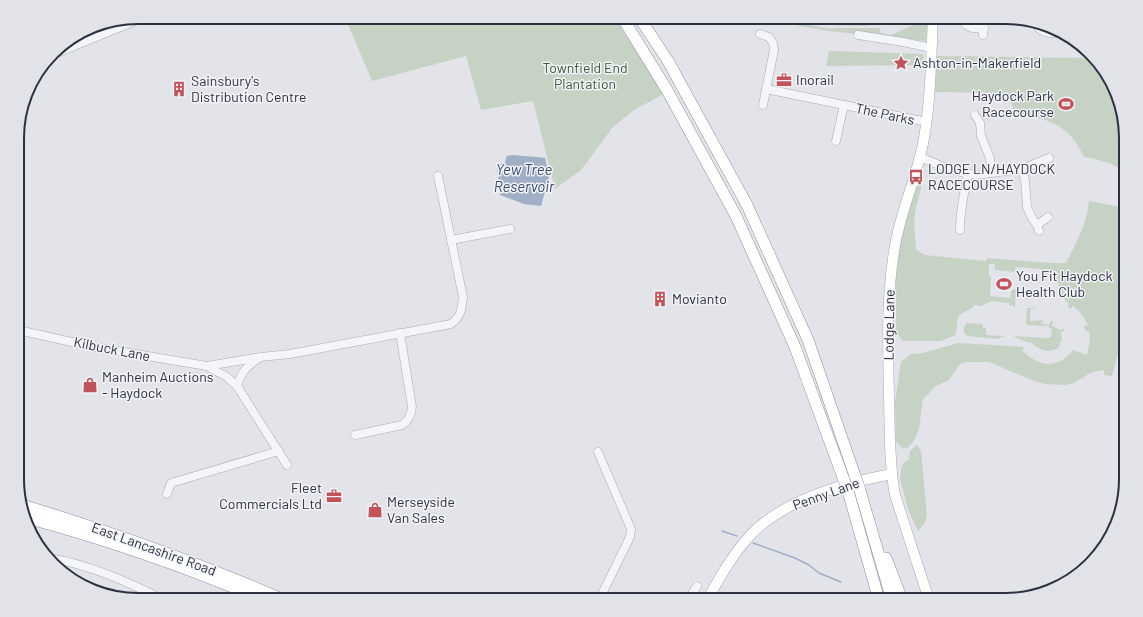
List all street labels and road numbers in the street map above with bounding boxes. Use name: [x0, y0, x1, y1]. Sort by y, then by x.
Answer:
street label: The Parks: [854, 99, 916, 128]
street label: Lodge Lane: [879, 289, 898, 361]
street label: Kilbuck Lane: [72, 333, 152, 364]
street label: Penny Lane: [790, 474, 862, 513]
street label: East Lancashire Road: [90, 518, 219, 579]

